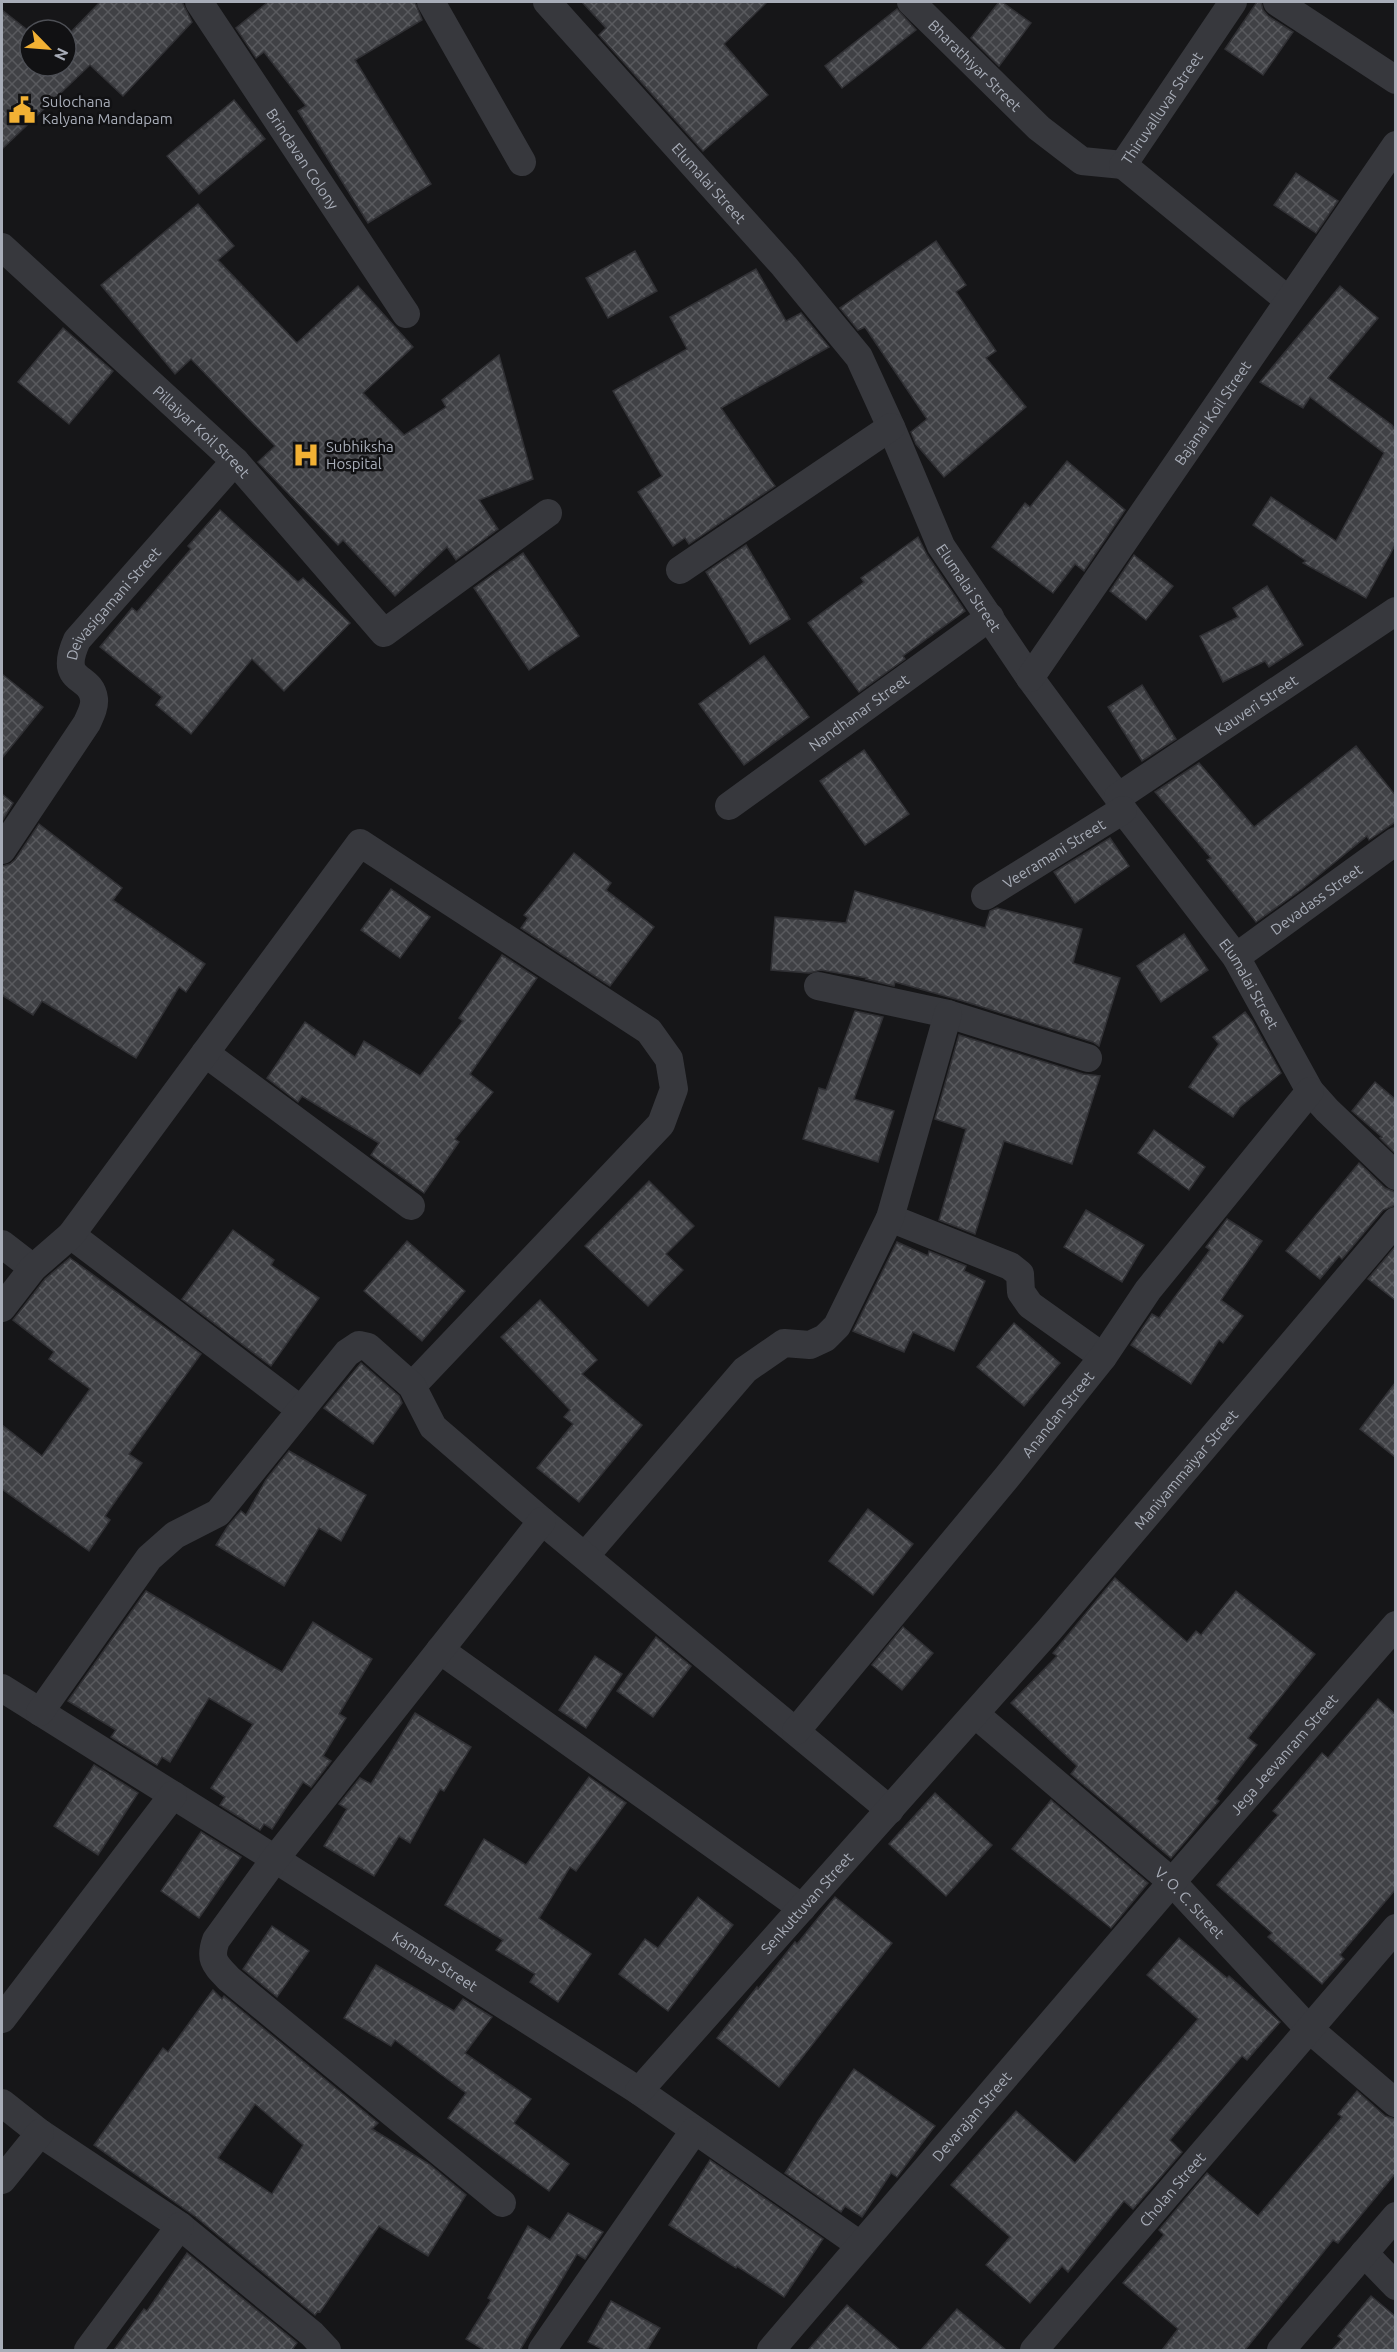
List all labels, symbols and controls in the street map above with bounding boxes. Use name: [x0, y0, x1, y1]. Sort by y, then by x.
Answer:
street label: Bharathiyar Street: [925, 16, 1025, 115]
north arrow: [18, 18, 78, 78]
text: N: [51, 45, 72, 64]
street label: Thiruvalluvar Street: [1118, 48, 1206, 167]
place label: Sulochana Kalyana Mandapam: [42, 93, 173, 127]
public building icon: Sulochana Kalyana Mandapam: [7, 95, 37, 125]
street label: Brindavan Colony: [263, 105, 342, 212]
street label: Elumalai Street: [669, 139, 750, 227]
street label: Bajanai Koil Street: [1171, 357, 1254, 468]
street label: Pillaiyar Koil Street: [150, 382, 254, 481]
place label: Subhiksha Hospital: [326, 438, 394, 472]
hospital icon: Subhiksha Hospital: [291, 440, 321, 470]
street label: Elumalai Street: [933, 541, 1005, 635]
street label: Deivasigamani Street: [62, 543, 164, 662]
street label: Nandhanar Street: [805, 670, 912, 754]
street label: Kauveri Street: [1211, 671, 1301, 738]
street label: Veeramani Street: [1000, 815, 1108, 891]
street label: Devadass Street: [1267, 860, 1365, 938]
street label: Elumalai Street: [1216, 935, 1283, 1032]
street label: Anandan Street: [1018, 1368, 1097, 1460]
street label: Maniyammaiyar Street: [1130, 1406, 1241, 1532]
street label: Jega Jeevanram Street: [1226, 1690, 1341, 1818]
street label: Senkuttuvan Street: [757, 1848, 856, 1957]
street label: V. O. C. Street: [1152, 1863, 1228, 1942]
street label: Kambar Street: [389, 1928, 481, 1994]
street label: Devarajan Street: [928, 2068, 1015, 2164]
street label: Cholan Street: [1136, 2149, 1209, 2230]

